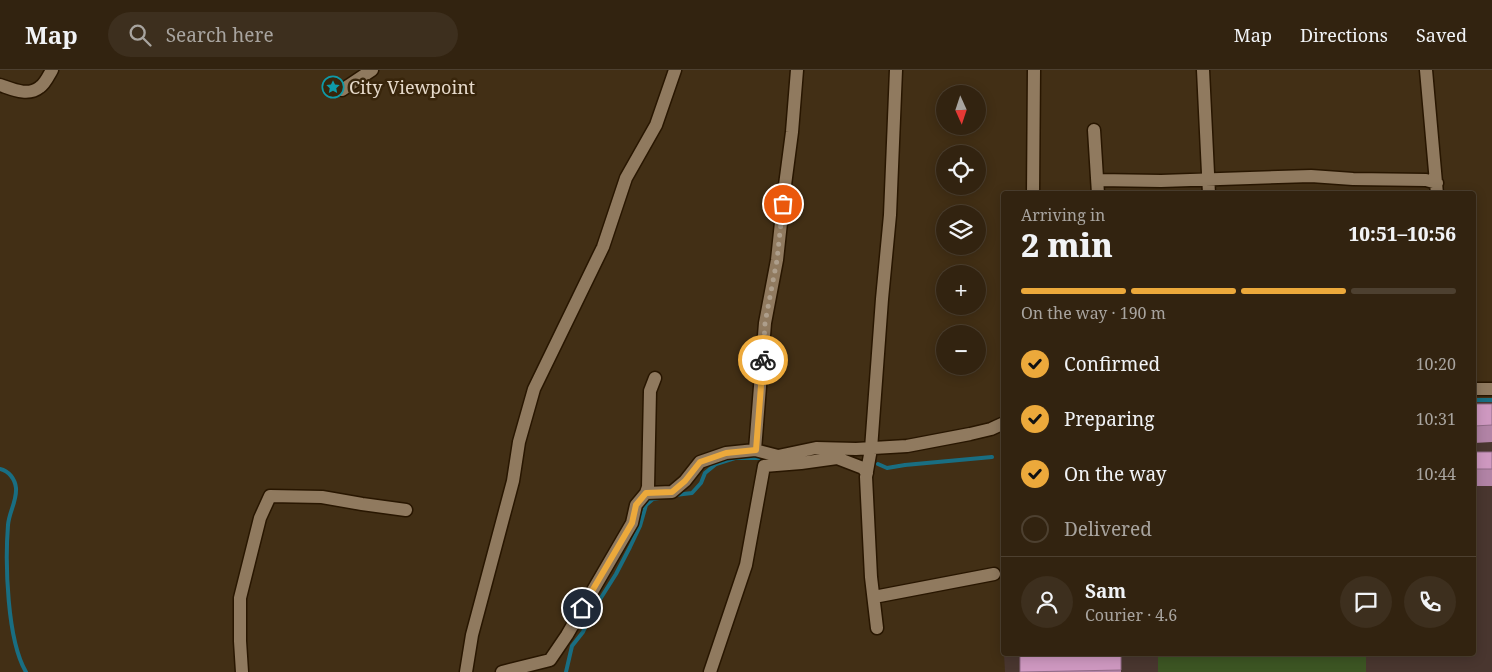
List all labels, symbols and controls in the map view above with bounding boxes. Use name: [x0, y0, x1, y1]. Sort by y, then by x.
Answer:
search box: [108, 12, 458, 57]
text: Map: [25, 18, 78, 51]
icon: search: [126, 21, 154, 49]
text: Search here: [166, 22, 274, 48]
text: Map: [1234, 23, 1272, 47]
text: Directions: [1300, 23, 1388, 47]
text: Saved: [1416, 23, 1467, 47]
place icon: City Viewpoint: [321, 75, 345, 99]
place label: City Viewpoint: [349, 75, 475, 99]
north arrow: [936, 85, 986, 135]
map controls: [936, 85, 986, 375]
button: locate: [936, 145, 986, 195]
pin: [762, 183, 804, 225]
icon: bag: [769, 190, 797, 218]
text: Arriving in: [1021, 204, 1105, 226]
button: layers: [936, 205, 986, 255]
text: 10:51–10:56: [1348, 221, 1456, 247]
text: 2 min: [1021, 223, 1113, 266]
button: +: [936, 265, 986, 315]
text: On the way · 190 m: [1021, 302, 1166, 324]
button: −: [936, 325, 986, 375]
courier: [738, 335, 788, 385]
icon: bike: [749, 346, 777, 374]
icon: check: [1021, 350, 1049, 378]
text: Confirmed: [1064, 351, 1160, 377]
text: 10:20: [1416, 353, 1456, 375]
icon: check: [1021, 405, 1049, 433]
text: Preparing: [1064, 406, 1154, 432]
text: 10:31: [1416, 408, 1456, 430]
icon: check: [1021, 460, 1049, 488]
text: On the way: [1064, 461, 1167, 487]
text: 10:44: [1416, 463, 1456, 485]
text: Delivered: [1064, 516, 1152, 542]
button: person: [1021, 576, 1073, 628]
button: chat: [1340, 576, 1392, 628]
button: phone: [1404, 576, 1456, 628]
text: Sam: [1085, 578, 1126, 604]
pin: [561, 587, 603, 629]
icon: home: [568, 594, 596, 622]
text: Courier · 4.6: [1085, 604, 1177, 626]

